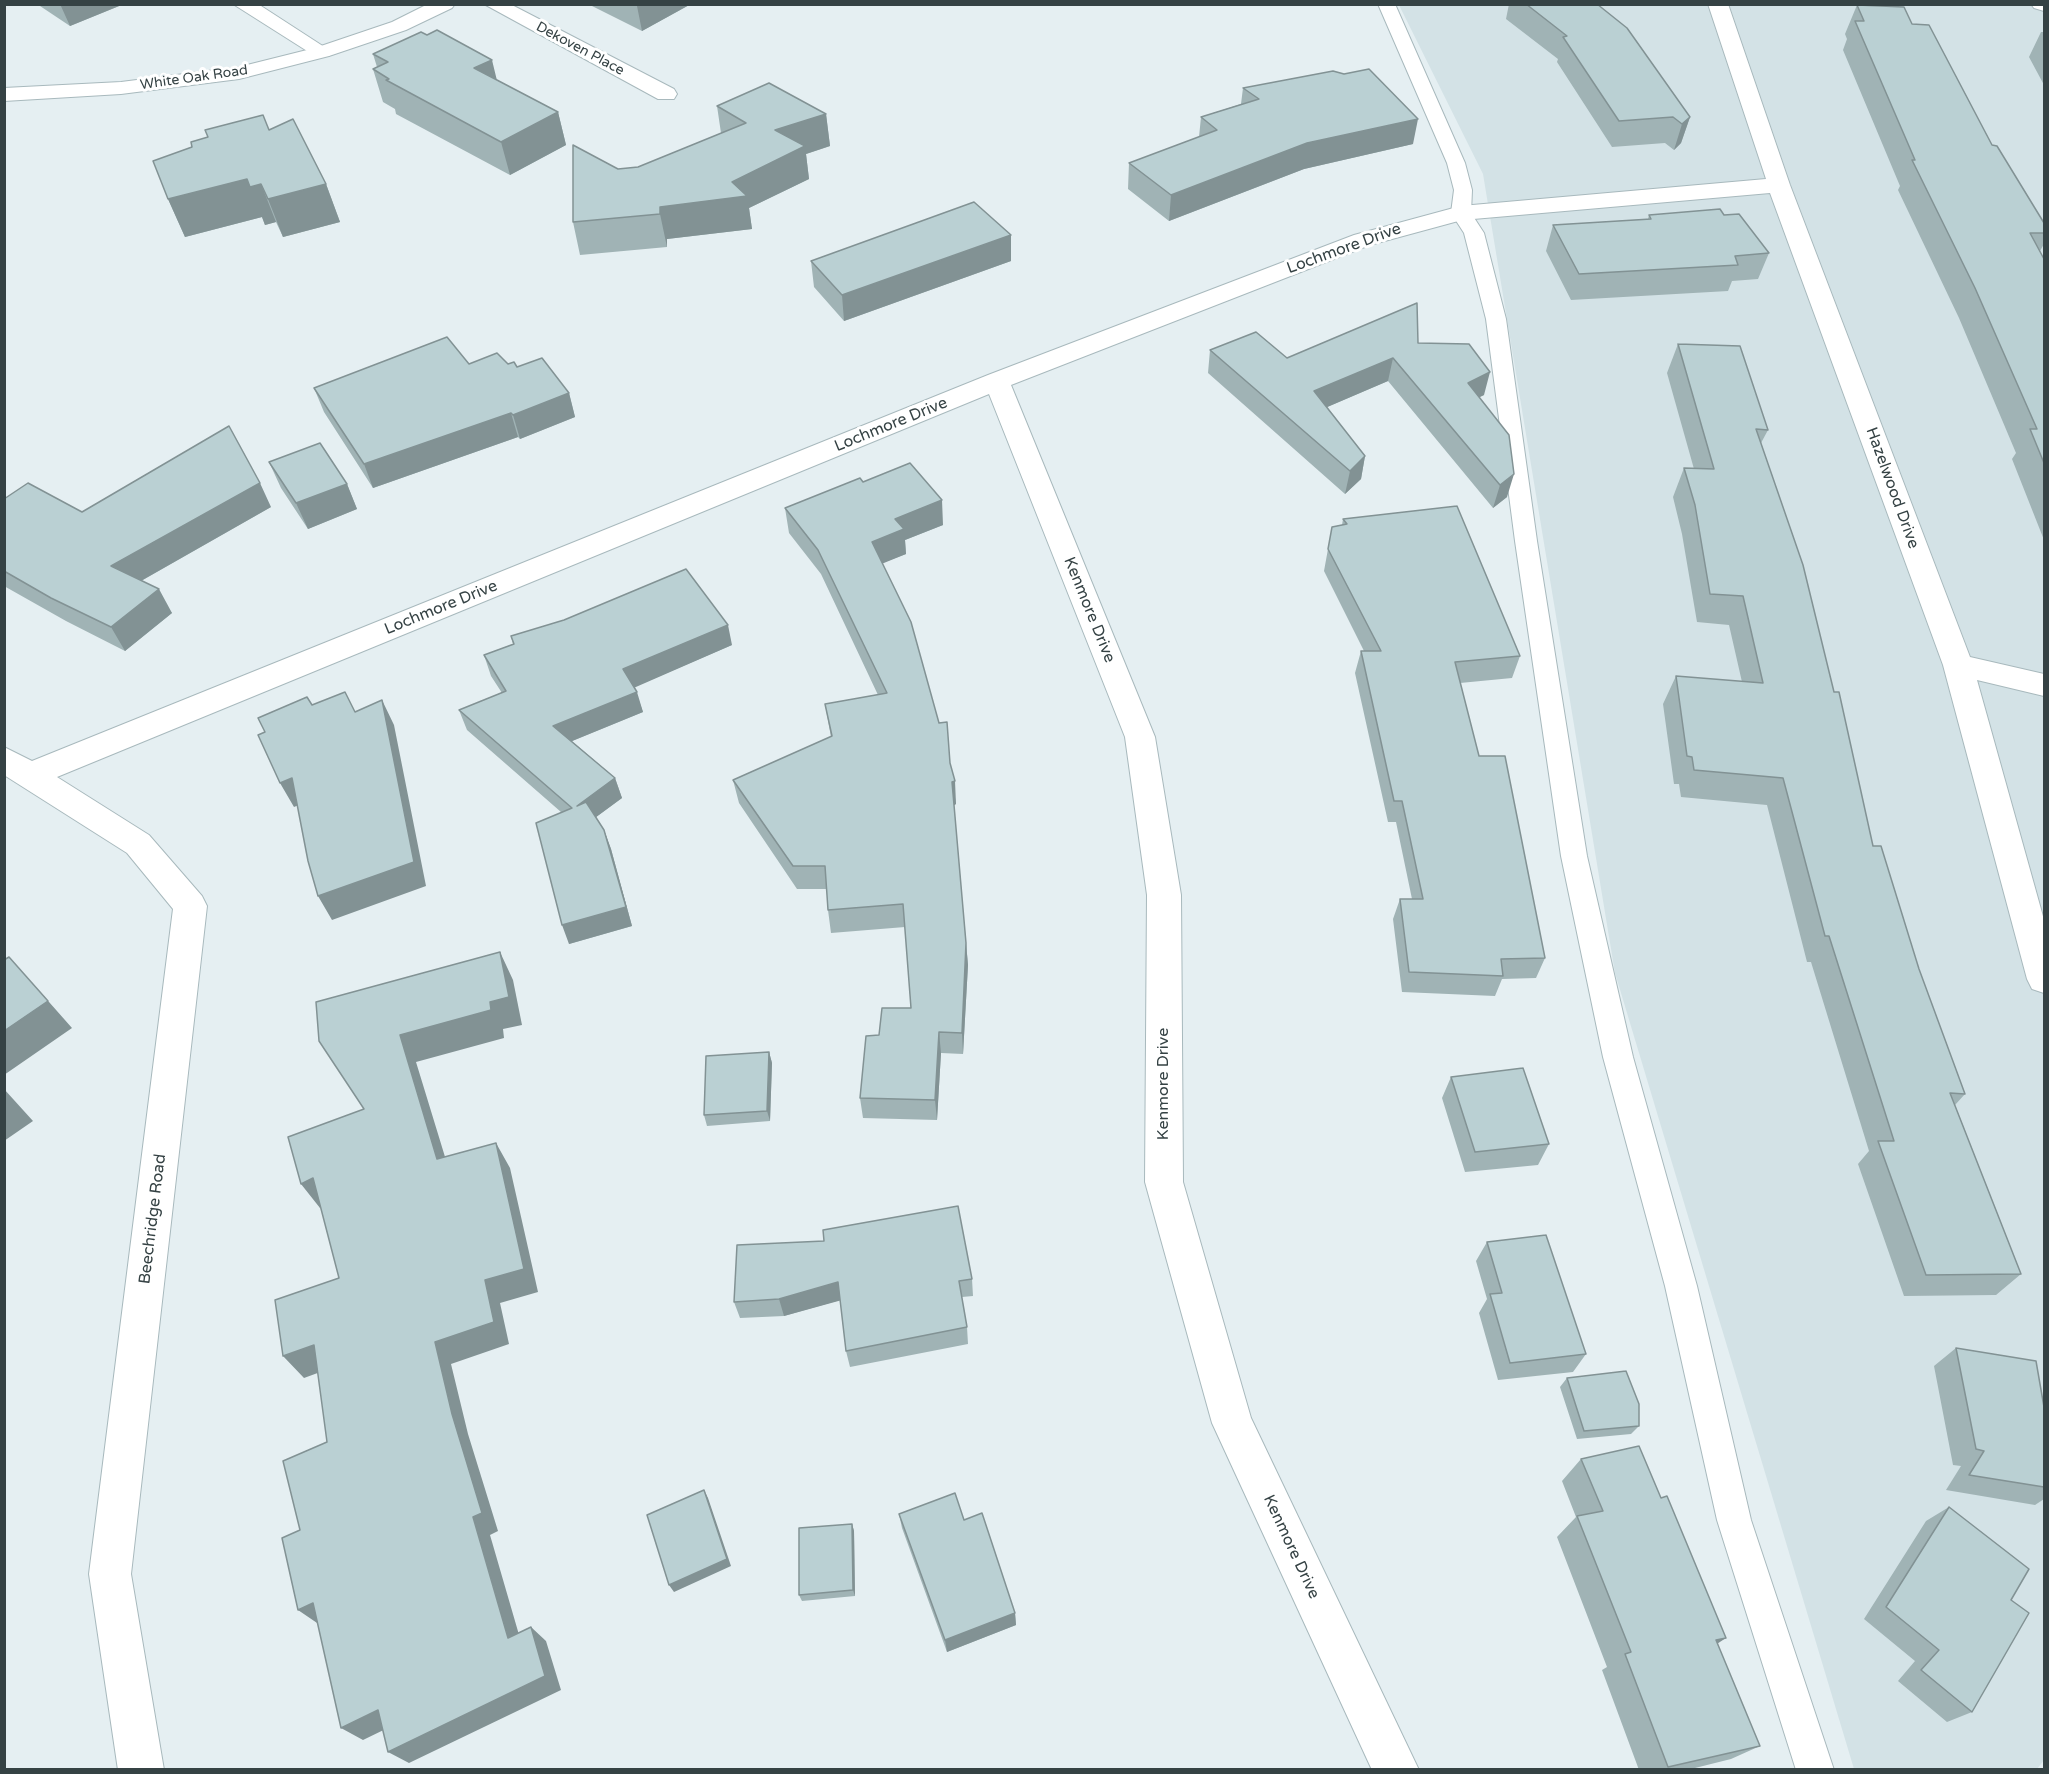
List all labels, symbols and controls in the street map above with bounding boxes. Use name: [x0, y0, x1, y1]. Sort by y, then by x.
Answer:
street label: Dekoven Place: [533, 19, 627, 79]
street label: White Oak Road: [139, 62, 249, 94]
street label: Lochmore Drive: [1284, 219, 1404, 279]
street label: Lochmore Drive: [832, 394, 950, 456]
street label: Hazelwood Drive: [1861, 425, 1923, 551]
street label: Kenmore Drive: [1059, 554, 1119, 666]
street label: Lochmore Drive: [382, 577, 500, 639]
street label: Kenmore Drive: [1154, 1028, 1174, 1140]
street label: Beechridge Road: [135, 1153, 171, 1285]
street label: Kenmore Drive: [1259, 1492, 1323, 1602]

